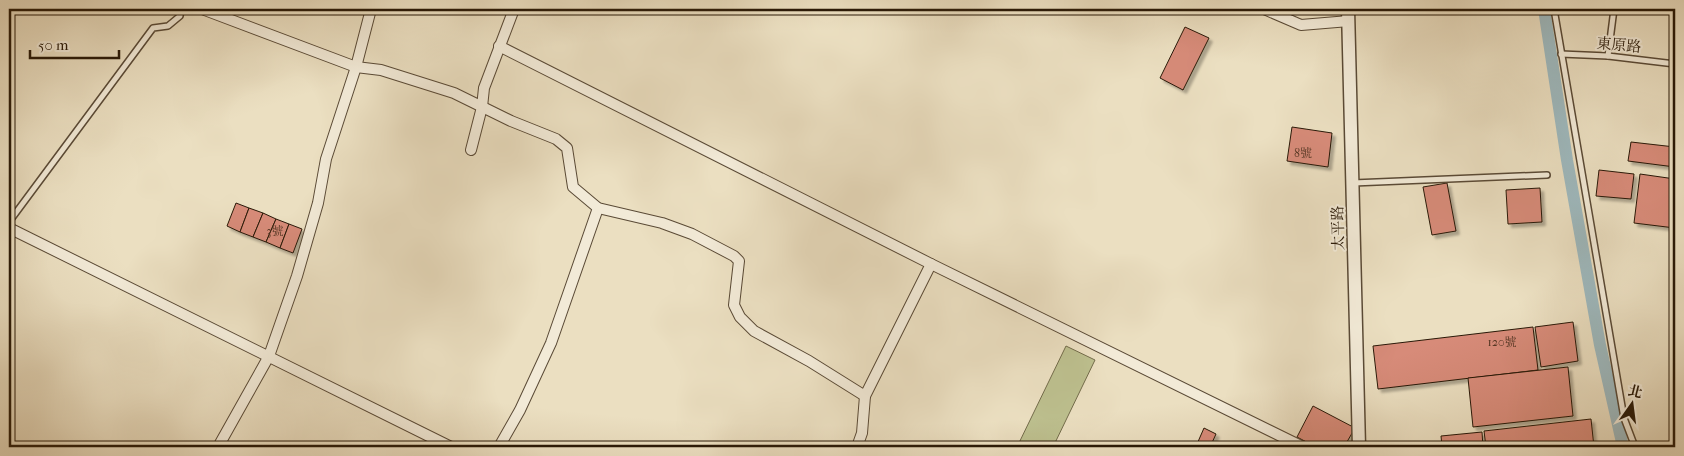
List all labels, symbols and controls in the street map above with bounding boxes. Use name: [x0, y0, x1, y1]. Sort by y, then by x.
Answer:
scale bar: [30, 28, 119, 60]
street label: 東原路: [1596, 34, 1642, 56]
text: 50 m: [38, 36, 69, 54]
house number: 8號: [1294, 146, 1312, 160]
street label: 太平路: [1329, 205, 1347, 251]
house number: 3號: [267, 224, 283, 238]
house number: 120號: [1487, 335, 1517, 349]
north arrow: [1606, 378, 1656, 428]
text: 北: [1626, 382, 1644, 402]

